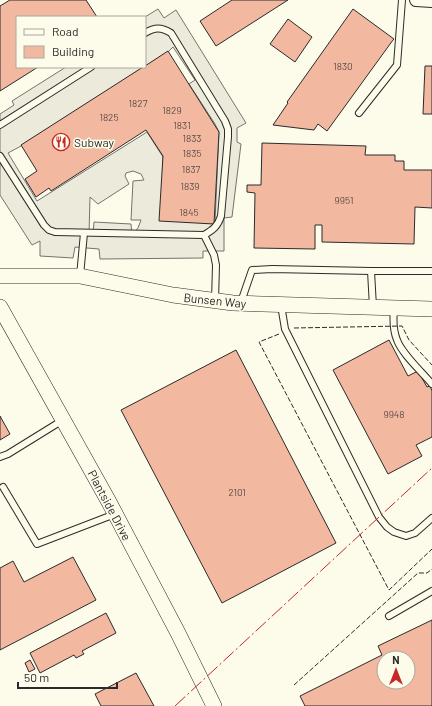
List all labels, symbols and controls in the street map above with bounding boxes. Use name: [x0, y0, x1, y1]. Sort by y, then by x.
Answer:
legend: [16, 16, 146, 68]
text: Road: [52, 24, 79, 38]
text: Building: [52, 44, 94, 58]
house number: 1830: [333, 60, 353, 72]
house number: 1827: [129, 97, 148, 109]
house number: 1829: [162, 104, 182, 116]
house number: 1825: [99, 111, 119, 123]
house number: 1831: [173, 119, 191, 131]
restaurant icon: Subway: [51, 132, 71, 152]
house number: 1833: [182, 132, 202, 144]
place label: Subway: [74, 135, 114, 149]
house number: 1835: [183, 147, 202, 159]
house number: 1837: [182, 163, 201, 175]
house number: 1839: [180, 180, 200, 192]
house number: 9951: [335, 194, 353, 206]
house number: 1845: [179, 206, 199, 218]
street label: Bunsen Way: [183, 290, 247, 310]
house number: 9948: [383, 408, 405, 420]
street label: Plantside Drive: [86, 467, 134, 543]
house number: 2101: [228, 486, 246, 498]
north arrow: [376, 650, 416, 690]
text: N: [392, 653, 400, 666]
scale bar: [18, 664, 117, 690]
text: 50 m: [24, 670, 49, 684]

